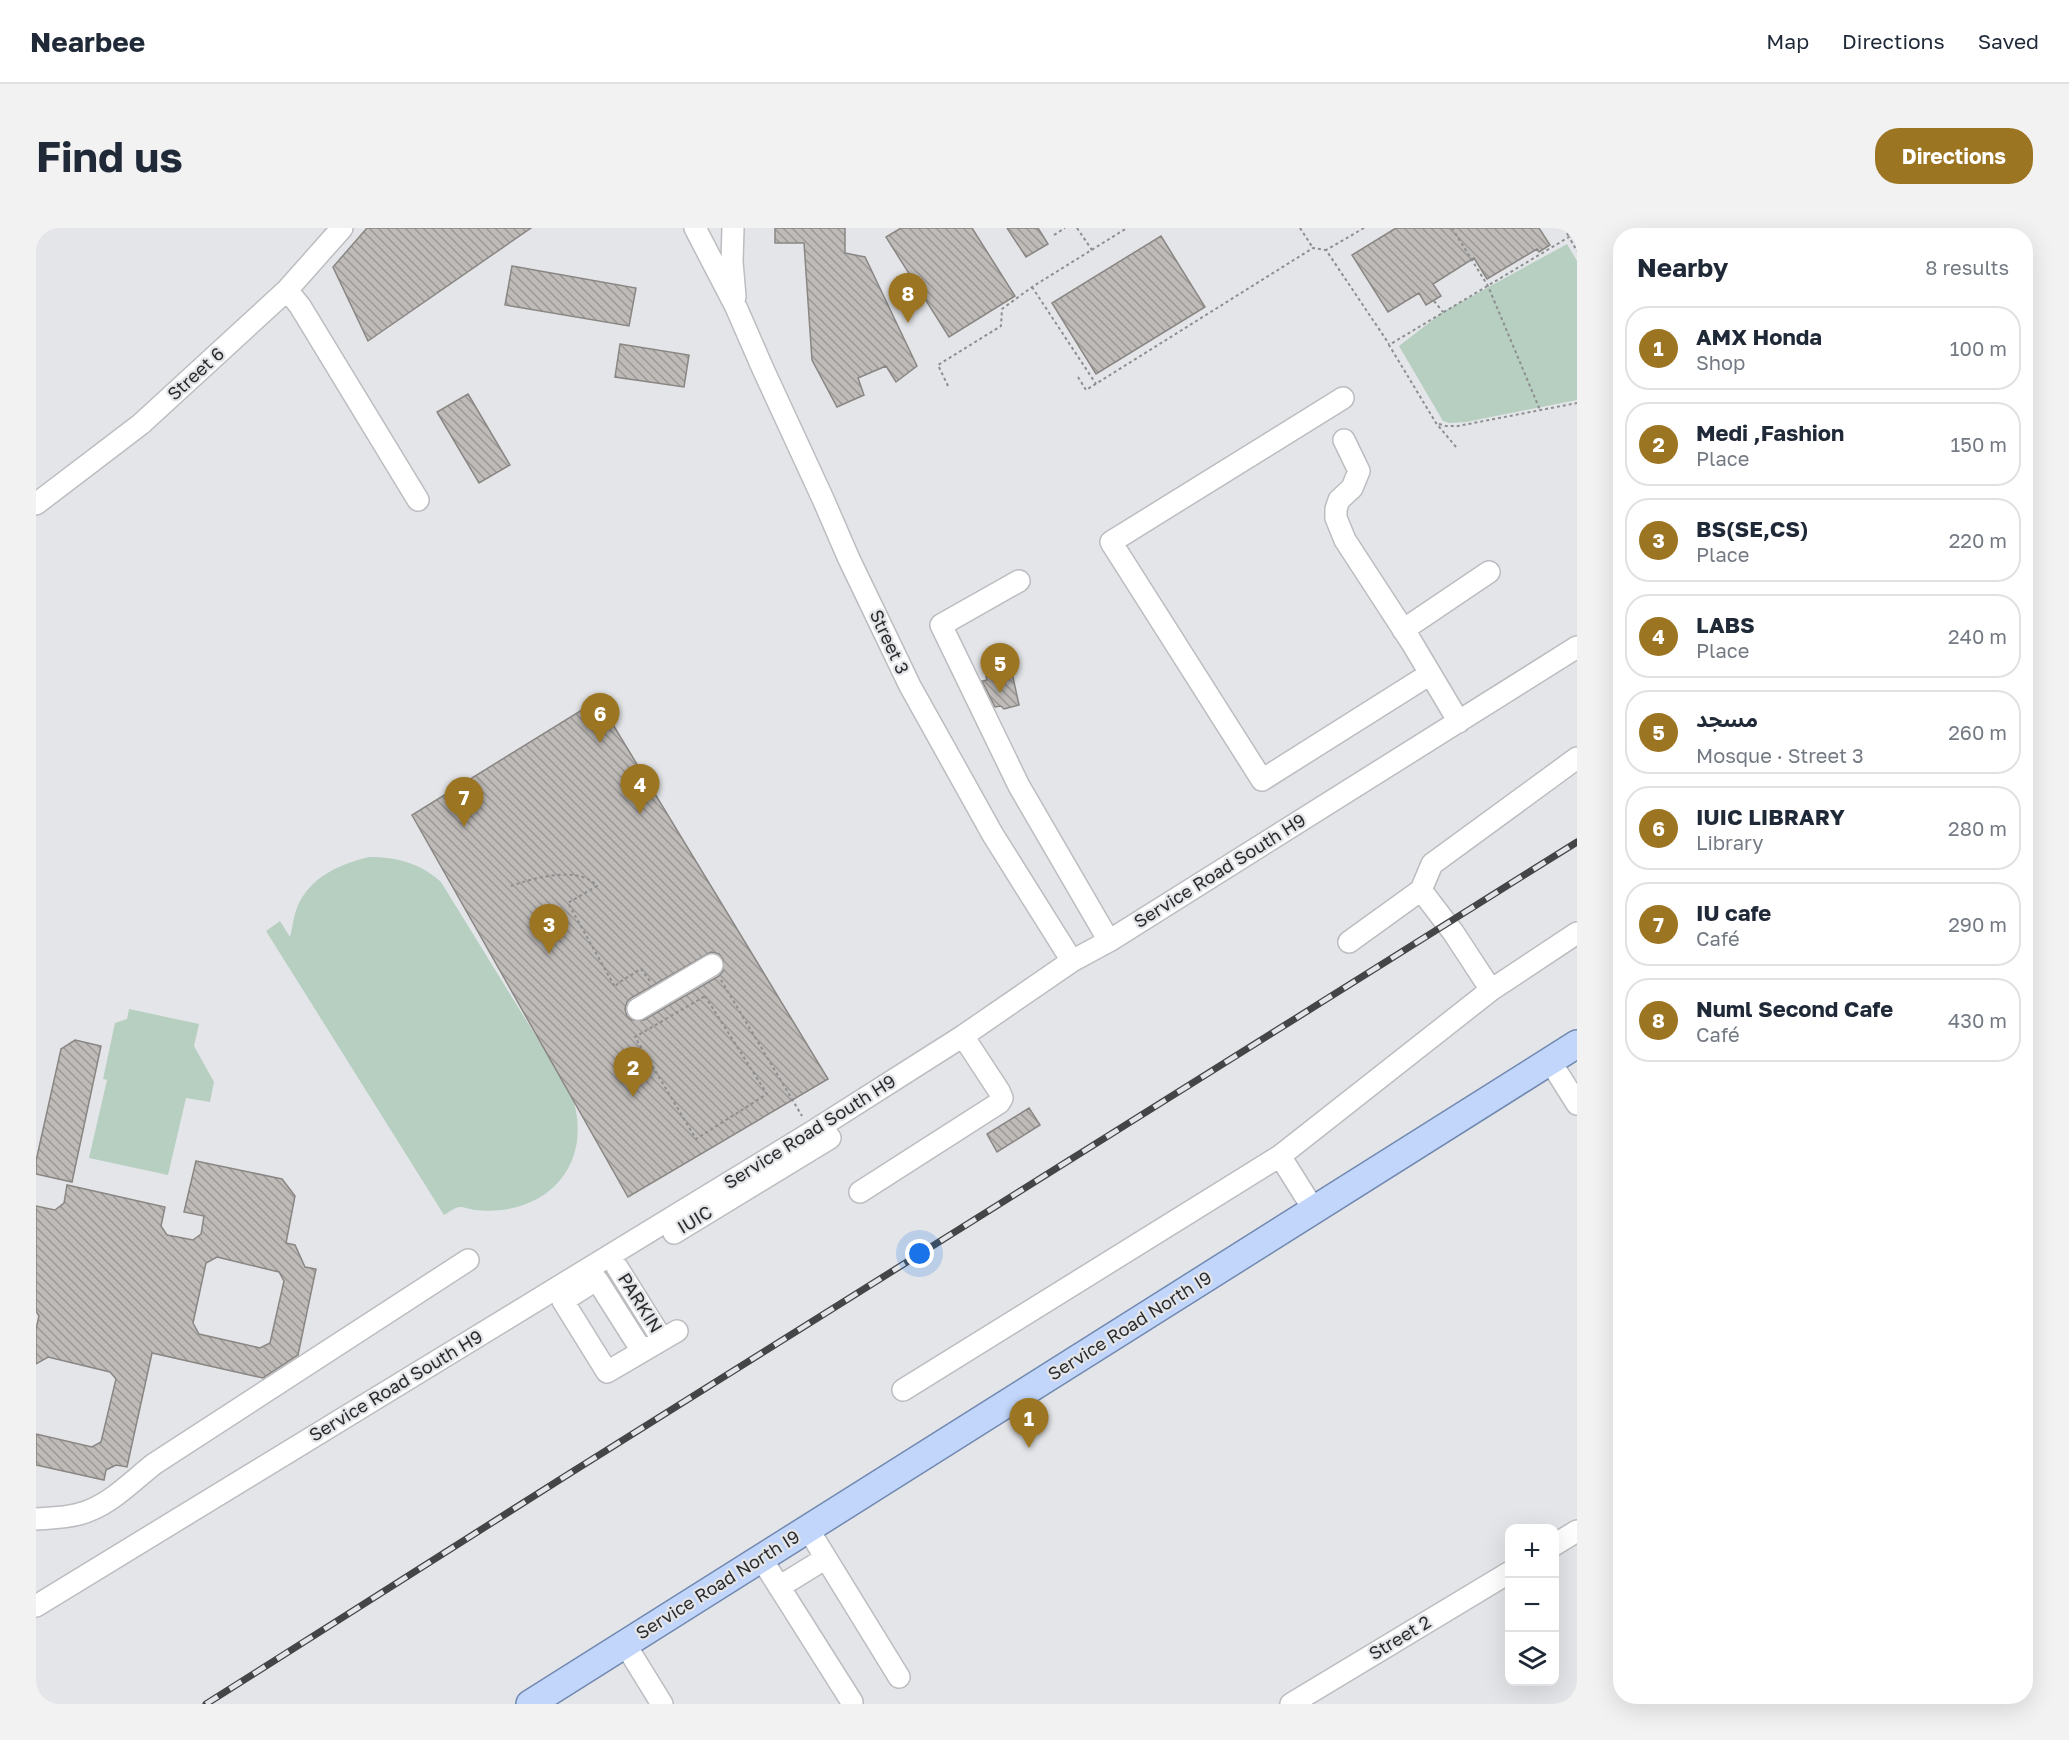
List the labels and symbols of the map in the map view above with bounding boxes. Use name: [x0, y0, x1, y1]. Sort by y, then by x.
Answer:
pin: 8: [888, 274, 928, 323]
street label: Street 6: [162, 342, 228, 404]
street label: Street 3: [866, 606, 914, 677]
pin: 5: [980, 644, 1020, 693]
pin: 6: [580, 694, 620, 743]
pin: 4: [620, 764, 660, 814]
pin: 7: [444, 778, 484, 827]
street label: Service Road South H9: [1130, 808, 1309, 932]
pin: 3: [530, 904, 568, 954]
pin: 2: [614, 1048, 652, 1097]
street label: Service Road South H9: [720, 1069, 899, 1193]
street label: IUIC: [673, 1200, 716, 1238]
your location: [905, 1239, 934, 1268]
street label: Service Road North I9: [1044, 1266, 1215, 1385]
street label: PARKIN: [614, 1268, 668, 1336]
street label: Service Road South H9: [305, 1325, 486, 1446]
pin: 1: [1010, 1398, 1048, 1448]
street label: Service Road North I9: [632, 1525, 803, 1644]
street label: Street 2: [1365, 1610, 1434, 1664]

